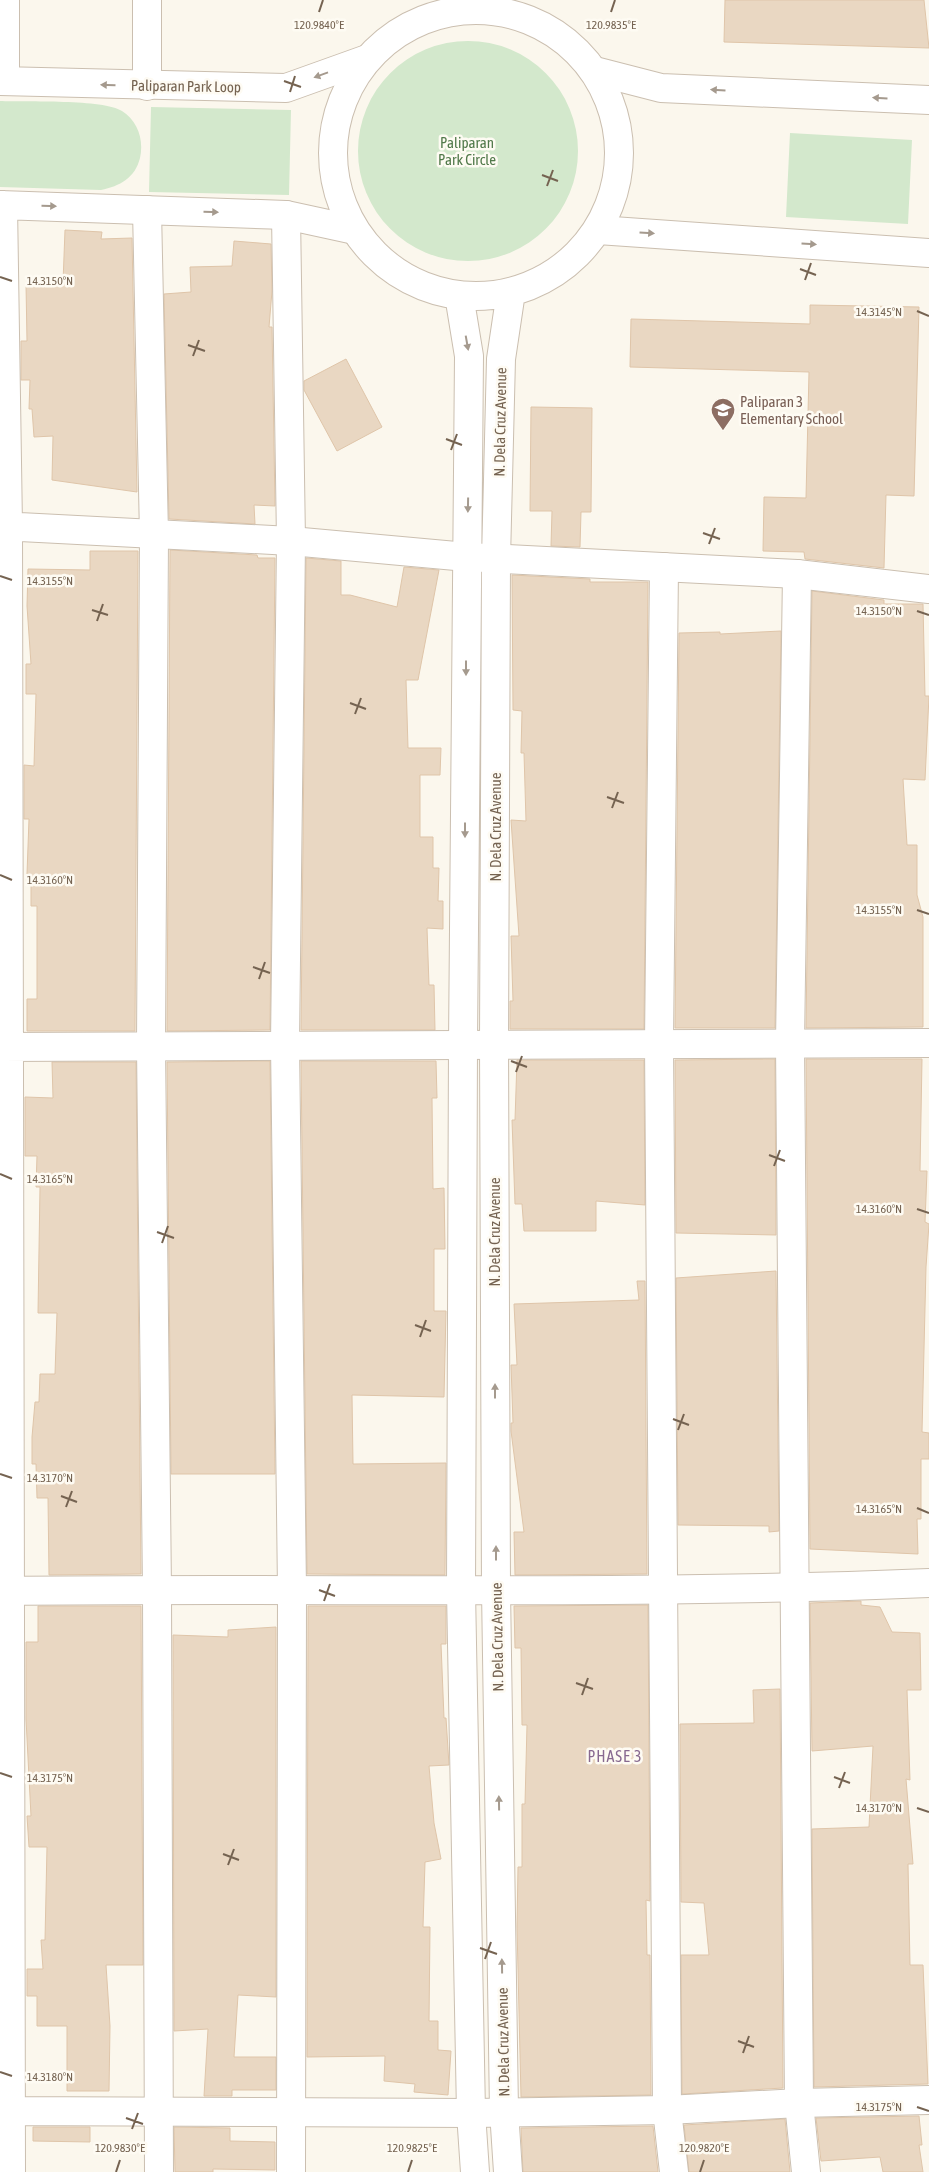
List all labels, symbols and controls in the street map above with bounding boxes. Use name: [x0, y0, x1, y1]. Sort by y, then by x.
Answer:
text: 120.9840°E: [294, 18, 344, 32]
text: 120.9835°E: [586, 18, 636, 32]
one-way arrow: [313, 71, 328, 79]
street label: Paliparan Park Loop: [131, 77, 241, 95]
one-way arrow: [100, 81, 116, 89]
one-way arrow: [710, 86, 726, 94]
one-way arrow: [872, 94, 888, 102]
park label: Paliparan Park Circle: [438, 134, 496, 168]
one-way arrow: [41, 203, 57, 211]
one-way arrow: [203, 208, 219, 216]
one-way arrow: [639, 230, 655, 238]
one-way arrow: [801, 241, 817, 249]
text: 14.3150°N: [27, 274, 73, 288]
text: 14.3145°N: [856, 305, 902, 319]
one-way arrow: [464, 335, 472, 351]
street label: N. Dela Cruz Avenue: [491, 367, 509, 477]
place label: Paliparan 3 Elementary School: [740, 393, 843, 427]
school or university icon: Paliparan 3 Elementary School: [710, 397, 736, 431]
one-way arrow: [464, 498, 472, 514]
text: 14.3155°N: [27, 574, 73, 588]
text: 14.3150°N: [856, 604, 902, 618]
one-way arrow: [462, 660, 470, 676]
street label: N. Dela Cruz Avenue: [487, 772, 504, 882]
one-way arrow: [461, 822, 469, 838]
text: 14.3160°N: [27, 873, 73, 887]
text: 14.3155°N: [856, 903, 902, 917]
text: 14.3165°N: [27, 1172, 73, 1186]
street label: N. Dela Cruz Avenue: [486, 1177, 503, 1287]
text: 14.3160°N: [856, 1202, 902, 1216]
one-way arrow: [491, 1383, 499, 1399]
text: 14.3170°N: [27, 1471, 73, 1485]
text: 14.3165°N: [856, 1502, 902, 1516]
one-way arrow: [492, 1545, 500, 1561]
street label: N. Dela Cruz Avenue: [488, 1582, 506, 1692]
district label: PHASE 3: [587, 1747, 643, 1765]
text: 14.3175°N: [27, 1771, 73, 1785]
one-way arrow: [495, 1795, 503, 1811]
text: 14.3170°N: [856, 1801, 902, 1815]
one-way arrow: [498, 1958, 506, 1974]
street label: N. Dela Cruz Avenue: [494, 1987, 512, 2097]
text: 14.3180°N: [27, 2070, 73, 2084]
text: 14.3175°N: [856, 2100, 902, 2114]
text: 120.9830°E: [95, 2141, 145, 2155]
text: 120.9825°E: [387, 2141, 437, 2155]
text: 120.9820°E: [679, 2141, 729, 2155]

